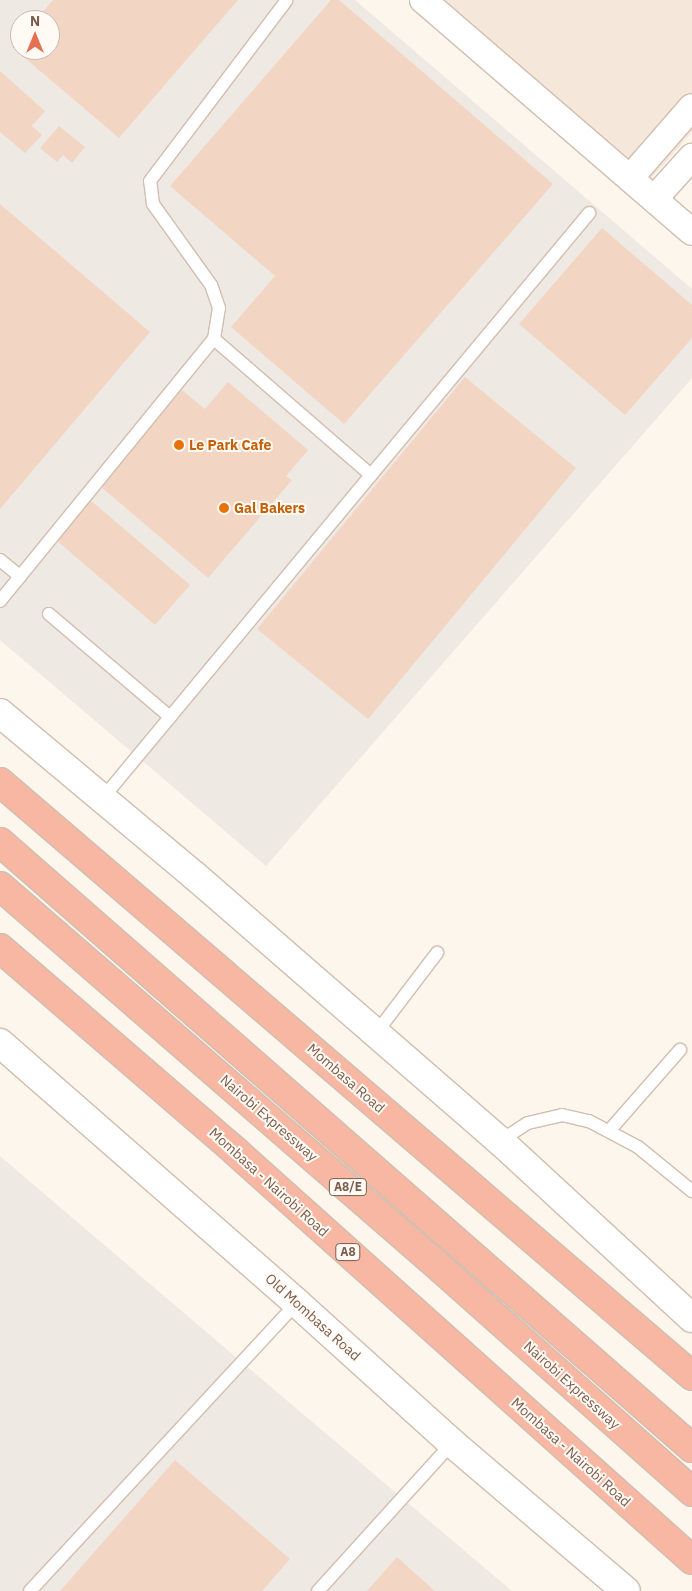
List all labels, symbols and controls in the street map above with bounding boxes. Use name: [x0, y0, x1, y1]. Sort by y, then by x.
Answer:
north arrow: [10, 10, 60, 60]
text: N: [30, 12, 40, 30]
place label: Le Park Cafe: [189, 437, 271, 453]
marker: Le Park Cafe: [173, 439, 185, 451]
place label: Gal Bakers: [234, 500, 305, 516]
marker: Gal Bakers: [218, 502, 230, 514]
street label: Mombasa Road: [304, 1040, 388, 1116]
street label: Nairobi Expressway: [217, 1071, 321, 1165]
street label: Mombasa - Nairobi Road: [206, 1124, 332, 1240]
road number: A8/E: [328, 1178, 368, 1196]
road number: A8: [334, 1242, 362, 1262]
street label: Old Mombasa Road: [262, 1270, 364, 1364]
street label: Nairobi Expressway: [521, 1338, 623, 1432]
street label: Mombasa - Nairobi Road: [508, 1394, 634, 1510]

